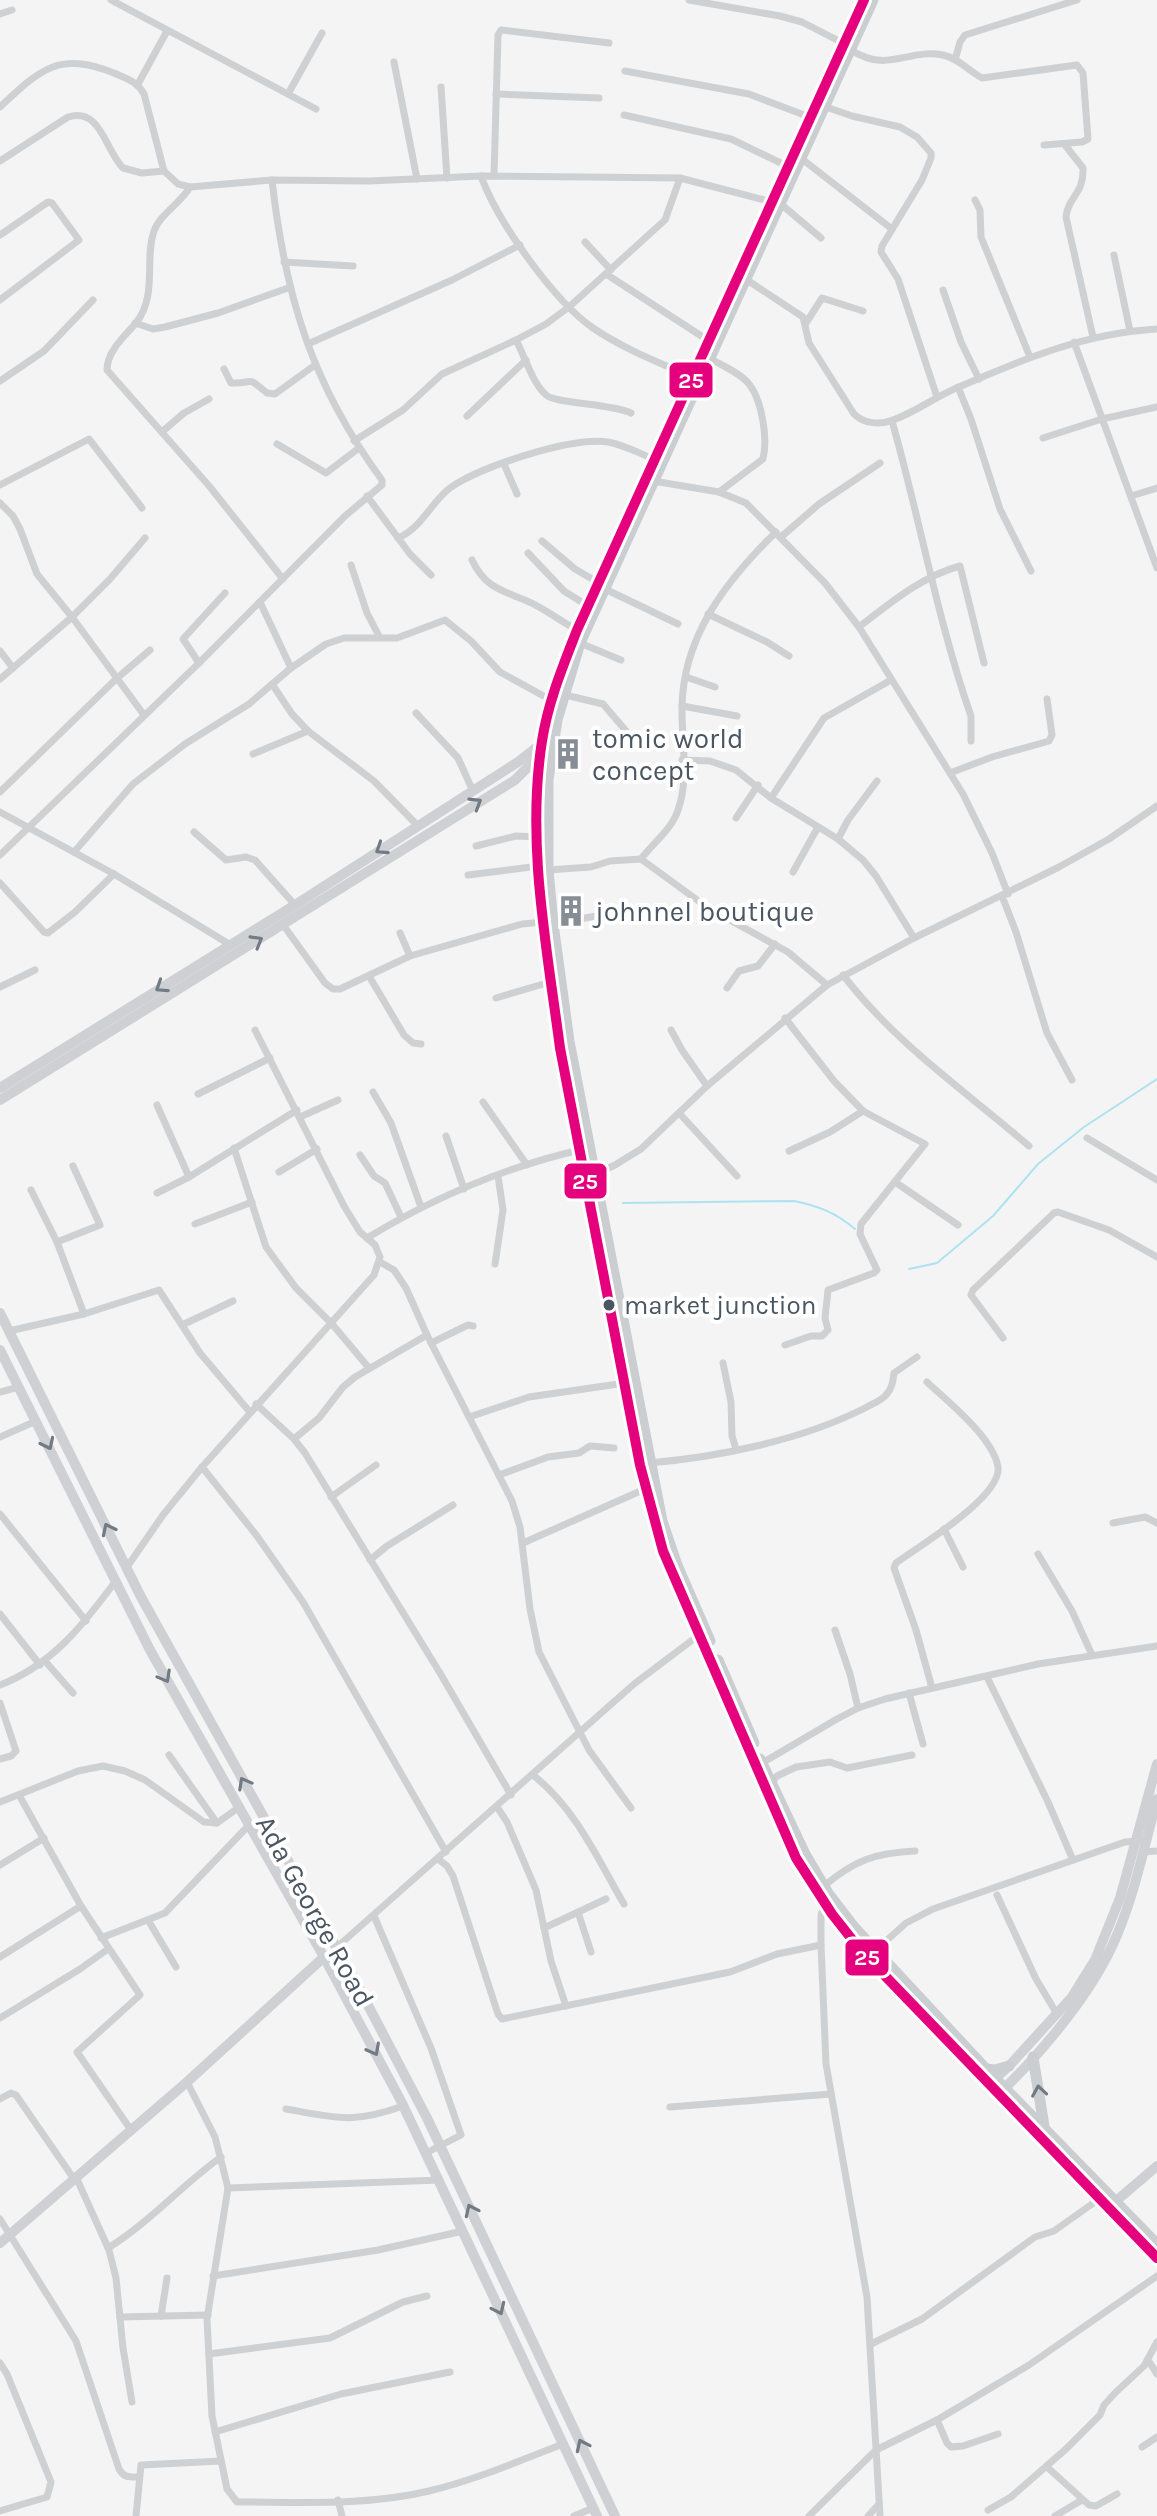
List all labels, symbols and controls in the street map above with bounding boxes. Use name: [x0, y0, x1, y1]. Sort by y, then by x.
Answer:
line badge: 25: [668, 361, 714, 399]
text: 25: [678, 368, 704, 394]
place label: tomic world concept: [592, 722, 744, 787]
building icon: tomic world concept: [551, 737, 585, 771]
one-way arrow: [468, 797, 482, 812]
one-way arrow: [375, 839, 390, 854]
building icon: johnnel boutique: [554, 894, 588, 928]
place label: johnnel boutique: [592, 895, 814, 928]
one-way arrow: [248, 935, 263, 951]
one-way arrow: [155, 978, 170, 993]
line badge: 25: [563, 1162, 608, 1200]
text: 25: [572, 1169, 598, 1195]
place label: market junction: [624, 1290, 816, 1321]
marker: market junction: [601, 1297, 617, 1313]
one-way arrow: [38, 1436, 54, 1451]
one-way arrow: [102, 1523, 118, 1537]
one-way arrow: [155, 1669, 170, 1683]
one-way arrow: [238, 1777, 254, 1792]
street label: Ada George Road: [249, 1810, 381, 2012]
line badge: 25: [844, 1938, 890, 1977]
text: 25: [854, 1945, 880, 1971]
one-way arrow: [365, 2042, 380, 2056]
one-way arrow: [1031, 2085, 1048, 2098]
one-way arrow: [465, 2204, 481, 2219]
one-way arrow: [489, 2301, 505, 2316]
one-way arrow: [576, 2439, 592, 2454]

